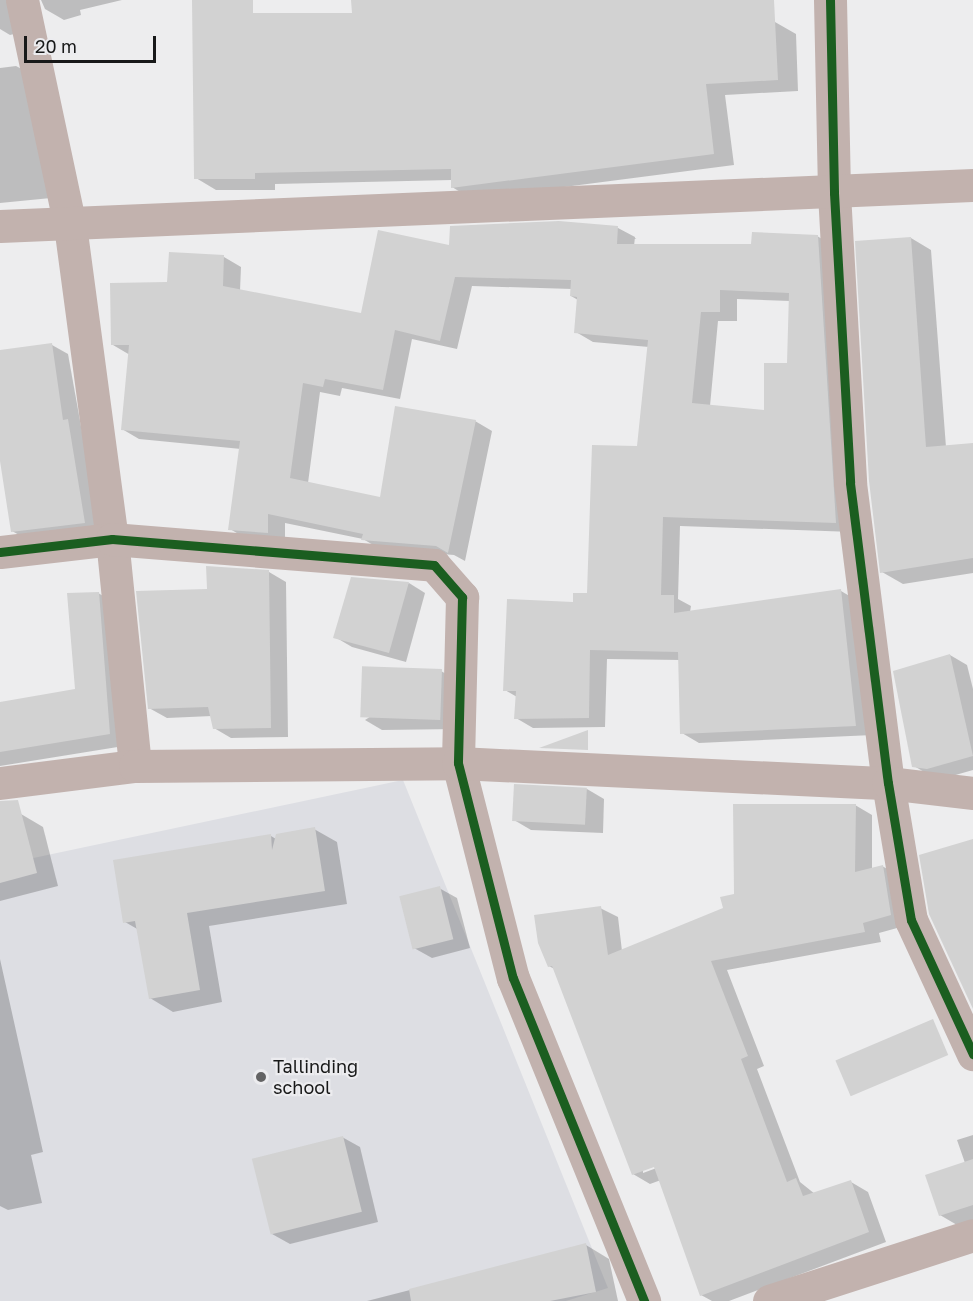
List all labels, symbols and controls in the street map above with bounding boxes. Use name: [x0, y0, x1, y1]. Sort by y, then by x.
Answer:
scale bar: [27, 24, 159, 62]
text: 20 m: [35, 35, 77, 57]
place label: Tallinding school: [273, 1056, 358, 1098]
marker: Tallinding school: [254, 1070, 268, 1084]

